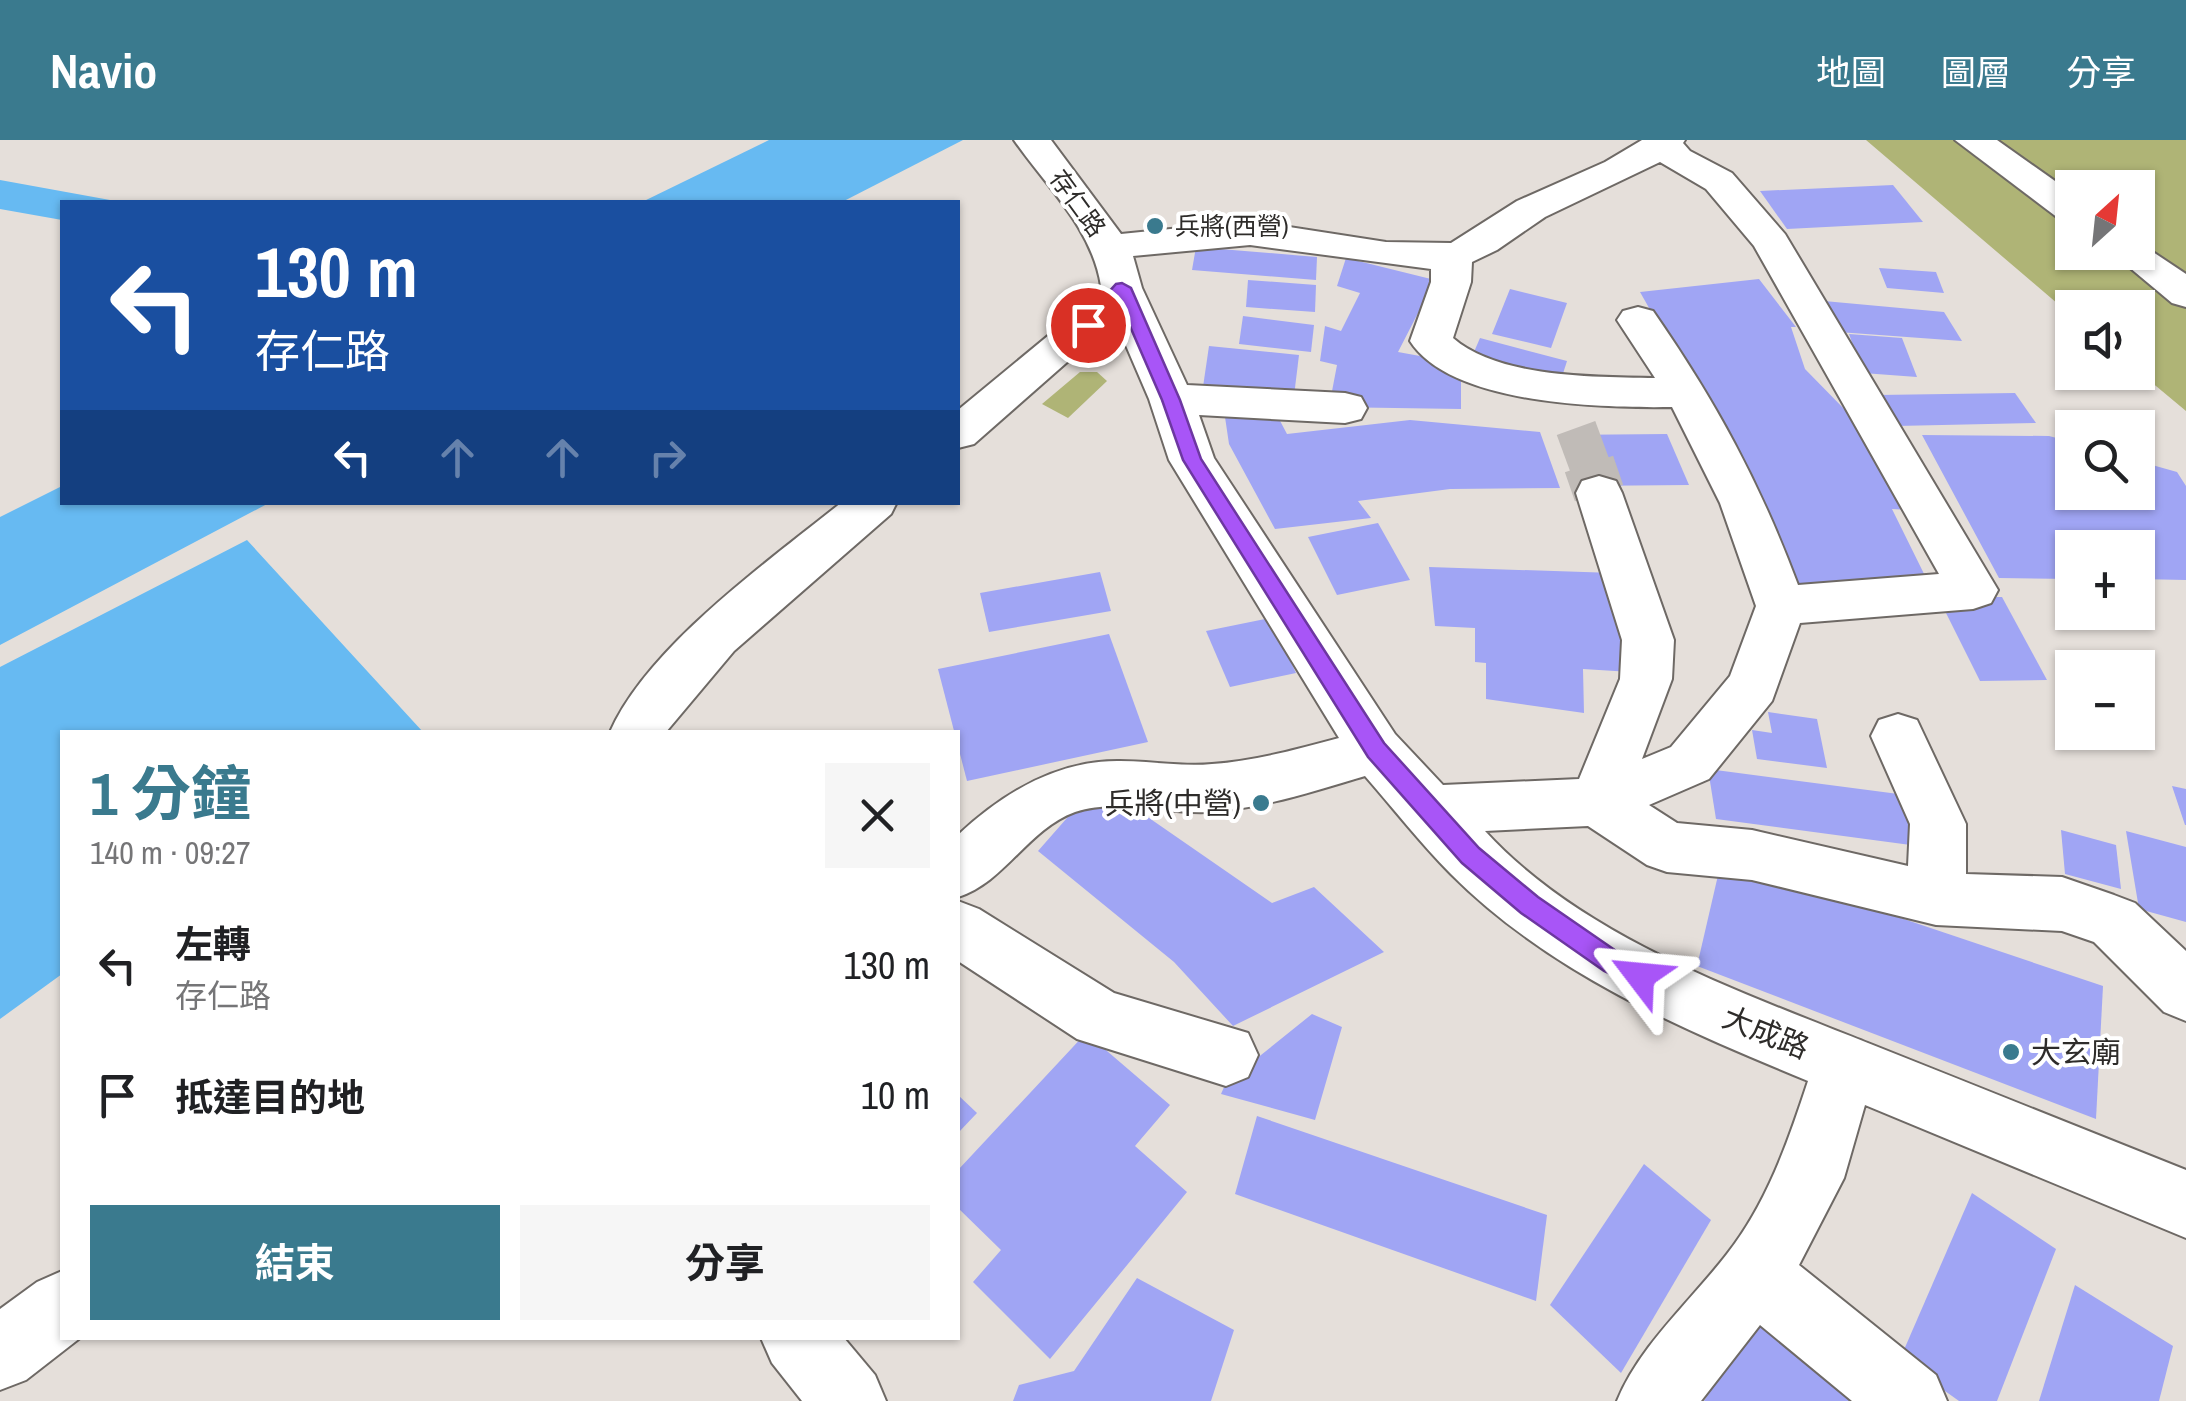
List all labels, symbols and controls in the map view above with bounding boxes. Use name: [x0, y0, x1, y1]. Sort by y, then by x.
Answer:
text: Navio: [50, 38, 157, 103]
text: 地圖: [1816, 49, 1886, 96]
text: 圖層: [1941, 49, 2011, 96]
text: 分享: [2066, 49, 2136, 96]
street label: 存仁路: [1042, 163, 1114, 243]
north arrow: [2055, 170, 2155, 270]
map controls: [2055, 170, 2155, 750]
place label: 兵將(西營): [1175, 209, 1289, 243]
marker: 兵將(西營): [1144, 215, 1166, 237]
text: 130 m: [255, 225, 418, 319]
icon: left: [90, 240, 220, 370]
pin: [1046, 283, 1131, 368]
button: sound: [2055, 290, 2155, 390]
icon: arrive: [1061, 298, 1116, 353]
text: 存仁路: [255, 320, 390, 381]
button: search: [2055, 410, 2155, 510]
icon: left: [325, 430, 380, 485]
icon: ahead: [430, 430, 485, 485]
icon: ahead: [535, 430, 590, 485]
icon: right: [640, 430, 695, 485]
button: +: [2055, 530, 2155, 630]
button: −: [2055, 650, 2155, 750]
text: 1 分鐘: [90, 753, 251, 834]
button: close: [825, 763, 930, 868]
place label: 兵將(中營): [1105, 783, 1241, 823]
marker: 兵將(中營): [1250, 792, 1272, 814]
text: 140 m · 09:27: [90, 831, 250, 874]
text: 左轉: [175, 919, 251, 970]
position arrow: [1588, 924, 1692, 1028]
icon: left: [90, 938, 145, 993]
text: 130 m: [843, 940, 930, 991]
text: 存仁路: [175, 974, 271, 1017]
street label: 大成路: [1717, 997, 1815, 1067]
place label: 大玄廟: [2031, 1032, 2121, 1072]
marker: 大玄廟: [2000, 1041, 2022, 1063]
icon: arrive: [90, 1068, 145, 1123]
text: 10 m: [861, 1070, 930, 1121]
text: 抵達目的地: [175, 1072, 365, 1123]
button: 結束: [90, 1205, 500, 1320]
button: 分享: [520, 1205, 930, 1320]

